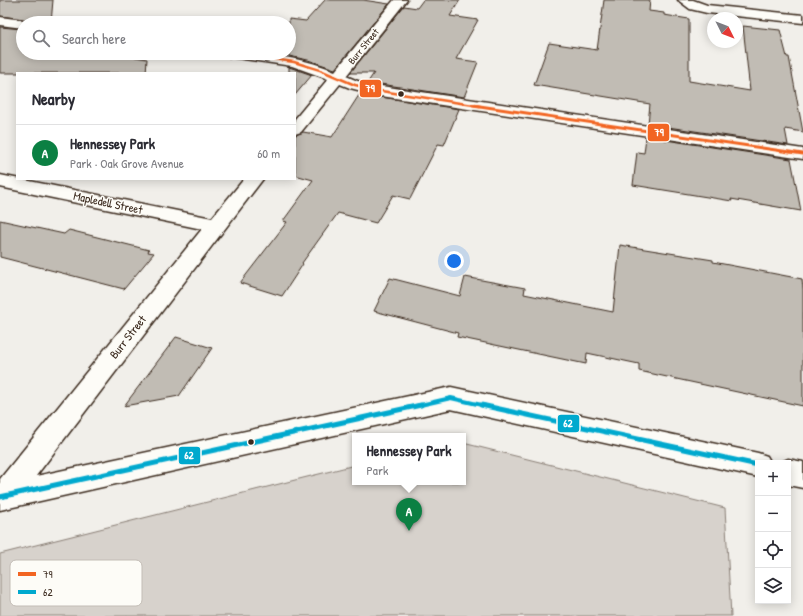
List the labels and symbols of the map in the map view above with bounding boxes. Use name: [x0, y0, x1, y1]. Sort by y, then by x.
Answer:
north arrow: [707, 12, 743, 48]
street label: Burr Street: [345, 25, 382, 67]
line badge: 79: [359, 79, 382, 98]
text: 79: [364, 81, 375, 95]
unlabelled marker: [396, 89, 406, 99]
line badge: 79: [647, 123, 670, 142]
text: 79: [653, 125, 664, 139]
street label: Mapledell Street: [72, 187, 145, 218]
your location: [444, 251, 464, 271]
street label: Burr Street: [105, 311, 150, 362]
line badge: 62: [557, 414, 580, 433]
text: 62: [563, 416, 574, 430]
unlabelled marker: [246, 437, 256, 447]
line badge: 62: [178, 446, 201, 465]
text: 62: [184, 448, 195, 462]
pin: A: [396, 498, 422, 531]
legend: [10, 560, 142, 606]
text: 79: [43, 567, 52, 581]
text: 62: [43, 585, 53, 599]

